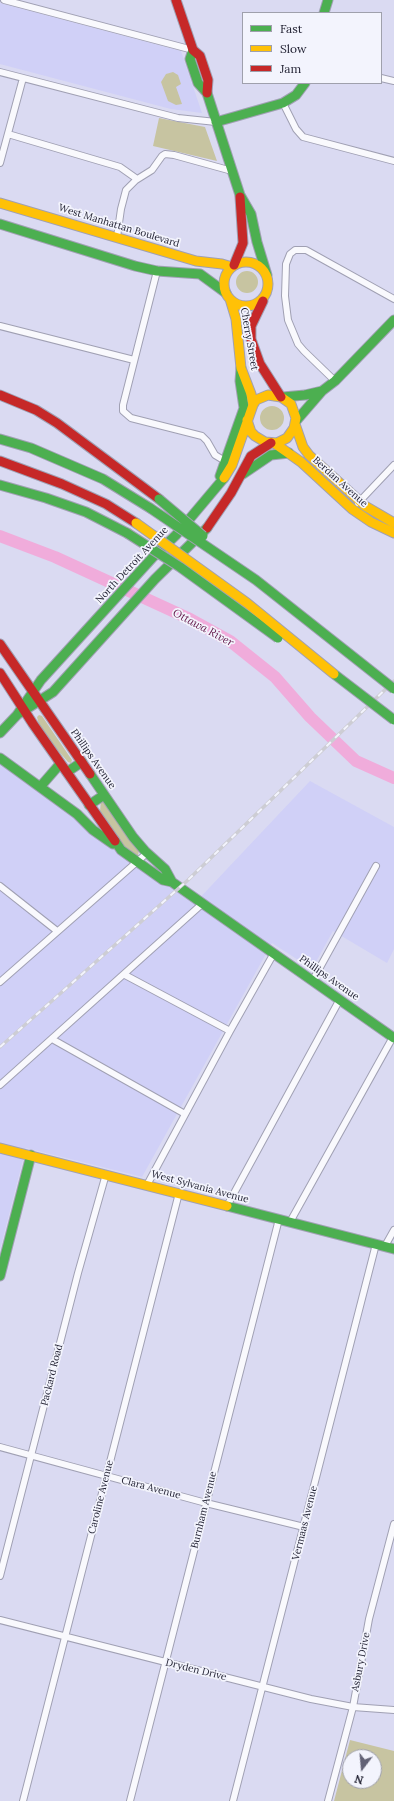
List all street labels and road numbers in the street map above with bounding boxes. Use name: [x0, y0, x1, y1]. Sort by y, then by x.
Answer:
street label: West Manhattan Boulevard: [57, 202, 181, 250]
street label: Cherry Street: [238, 307, 260, 371]
street label: Berdan Avenue: [310, 454, 370, 510]
street label: North Detroit Avenue: [93, 524, 171, 606]
street label: Phillips Avenue: [68, 727, 118, 791]
street label: Phillips Avenue: [297, 953, 361, 1003]
street label: West Sylvania Avenue: [150, 1168, 250, 1206]
street label: Packard Road: [39, 1343, 65, 1407]
street label: Caroline Avenue: [86, 1459, 116, 1535]
street label: Burnham Avenue: [189, 1470, 219, 1550]
street label: Clara Avenue: [120, 1474, 182, 1502]
street label: Vermaas Avenue: [290, 1485, 320, 1561]
street label: Asbury Drive: [349, 1631, 373, 1693]
street label: Dryden Drive: [164, 1657, 228, 1683]

